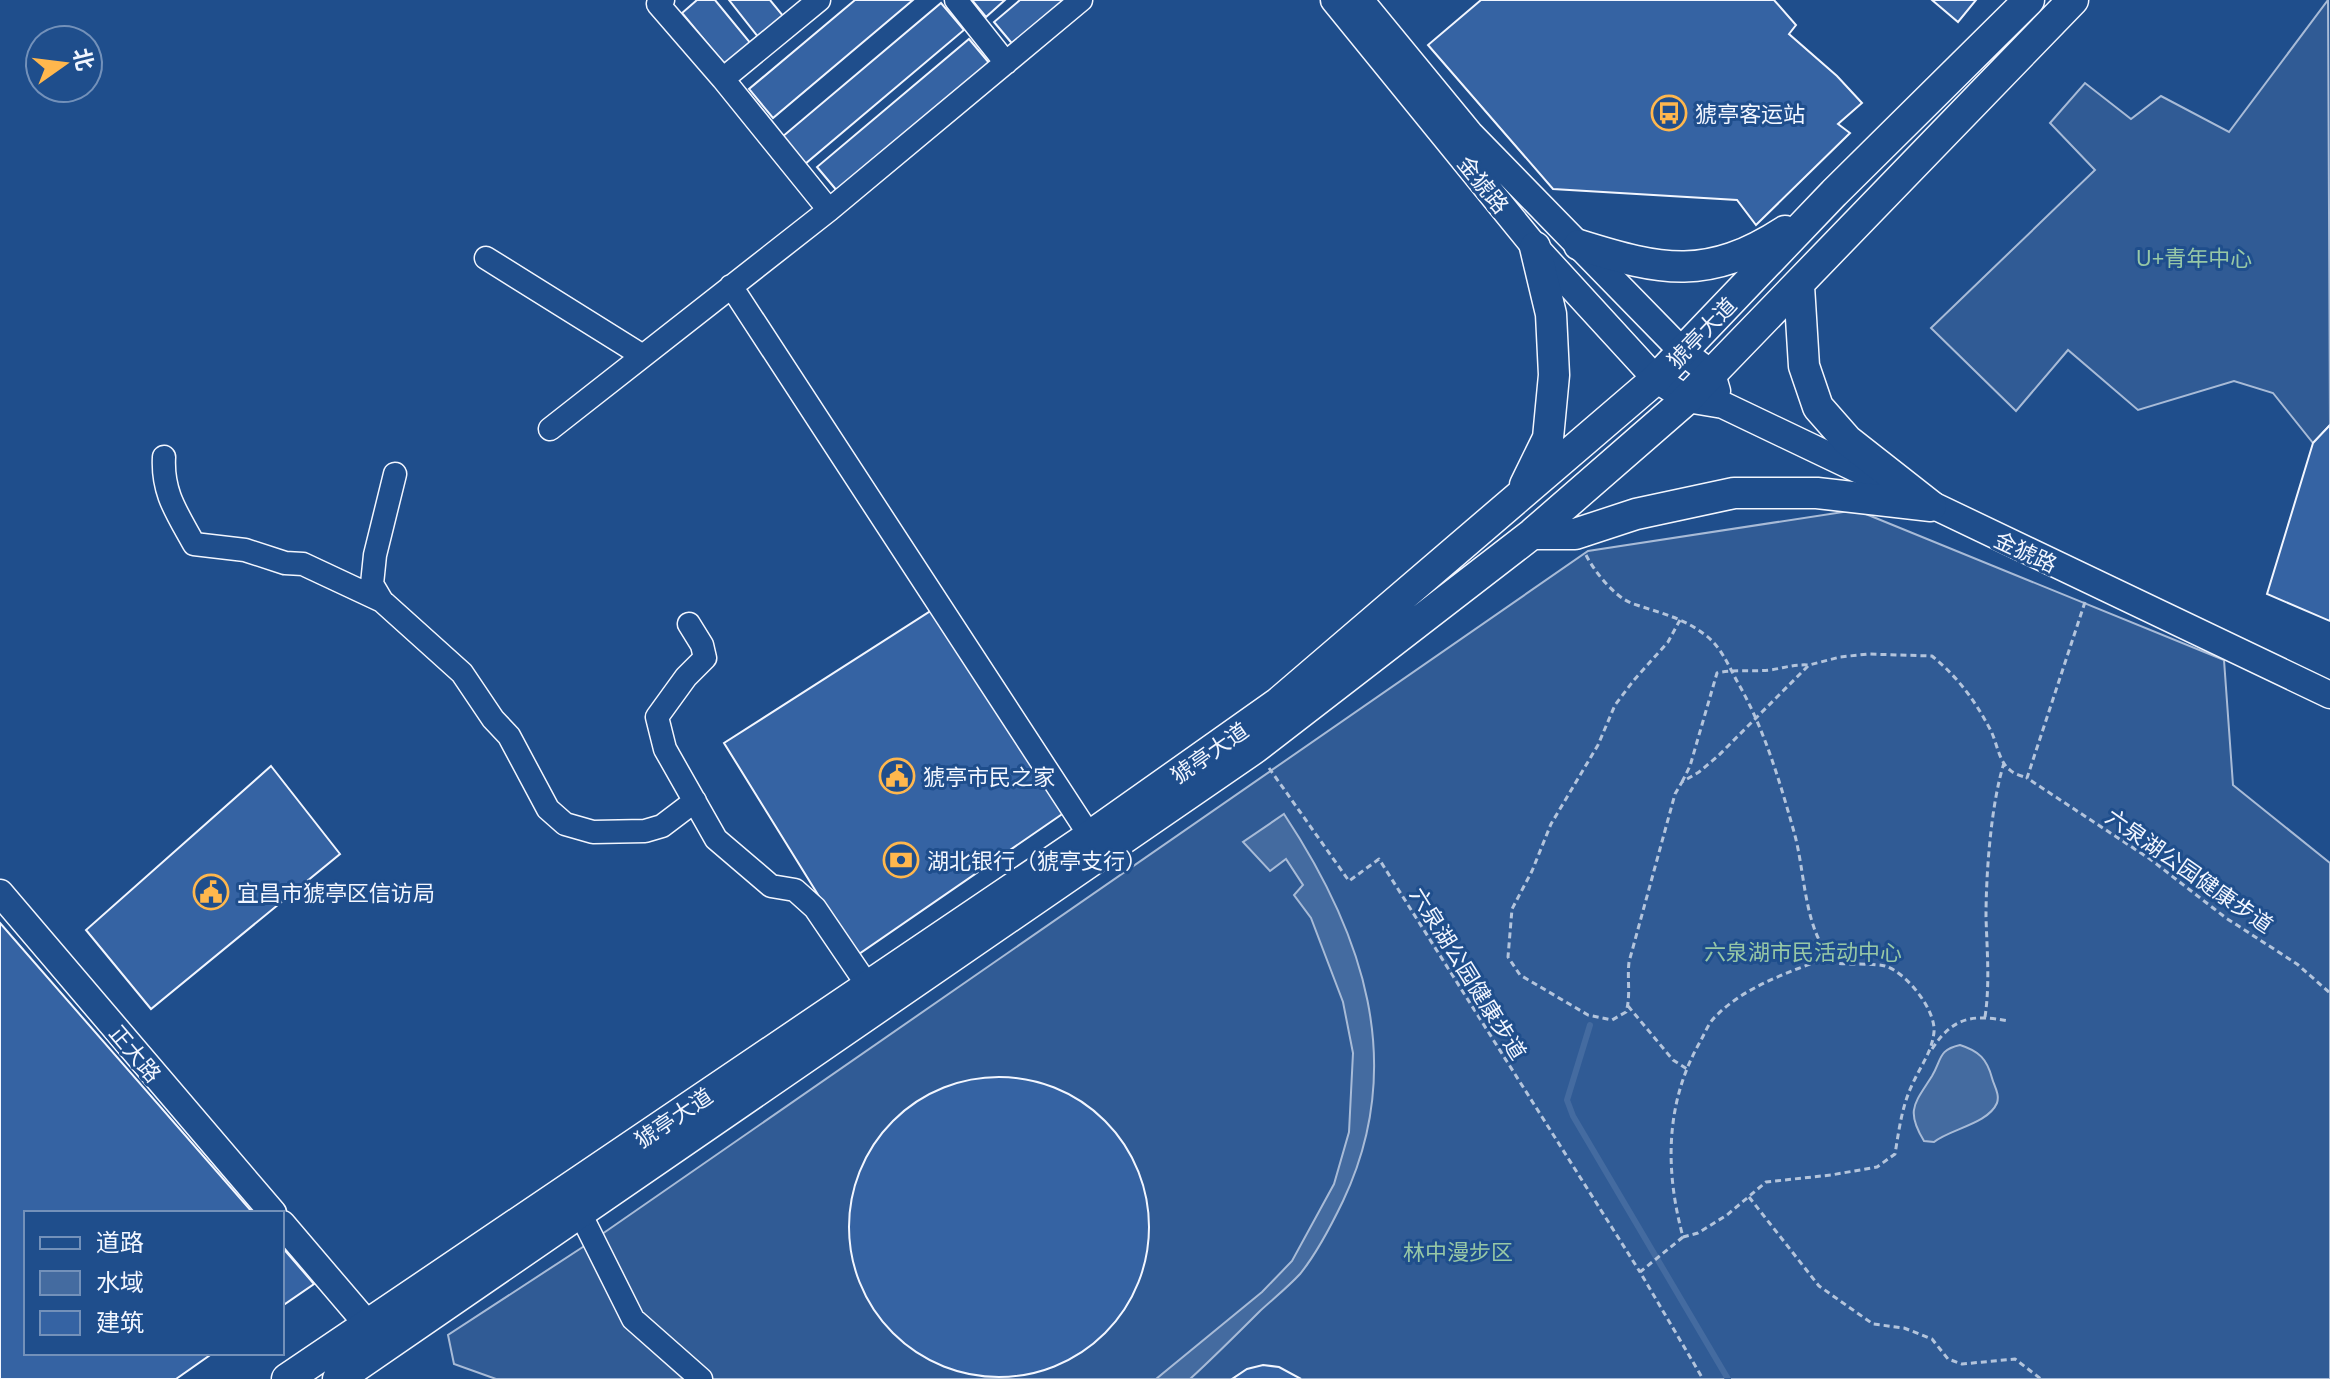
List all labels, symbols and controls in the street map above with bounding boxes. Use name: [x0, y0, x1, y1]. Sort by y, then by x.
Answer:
north arrow: [24, 24, 104, 104]
text: 北: [67, 45, 102, 73]
bus stop icon: 猇亭客运站: [1650, 94, 1688, 132]
place label: 猇亭客运站: [1695, 98, 1805, 128]
street label: 金猇路: [1452, 149, 1516, 219]
park label: U+青年中心: [2136, 242, 2252, 272]
street label: 猇亭大道: [1660, 290, 1742, 374]
street label: 金猇路: [1990, 523, 2062, 579]
street label: 猇亭大道: [1164, 714, 1254, 790]
public building icon: 猇亭市民之家: [878, 757, 916, 795]
place label: 猇亭市民之家: [923, 761, 1055, 791]
street label: 六泉湖公园健康步道: [2100, 801, 2280, 939]
bank icon: 湖北银行（猇亭支行）: [882, 841, 920, 879]
place label: 湖北银行（猇亭支行）: [927, 845, 1147, 875]
public building icon: 宜昌市猇亭区信访局: [192, 873, 230, 911]
place label: 宜昌市猇亭区信访局: [237, 877, 435, 907]
street label: 六泉湖公园健康步道: [1404, 881, 1534, 1065]
park label: 六泉湖市民活动中心: [1704, 936, 1902, 966]
street label: 正大路: [103, 1018, 169, 1088]
street label: 猇亭大道: [628, 1080, 718, 1154]
legend: [24, 1211, 284, 1355]
text: 道路: [96, 1225, 144, 1258]
park label: 林中漫步区: [1403, 1236, 1513, 1266]
text: 水域: [96, 1265, 144, 1298]
text: 建筑: [96, 1305, 144, 1338]

